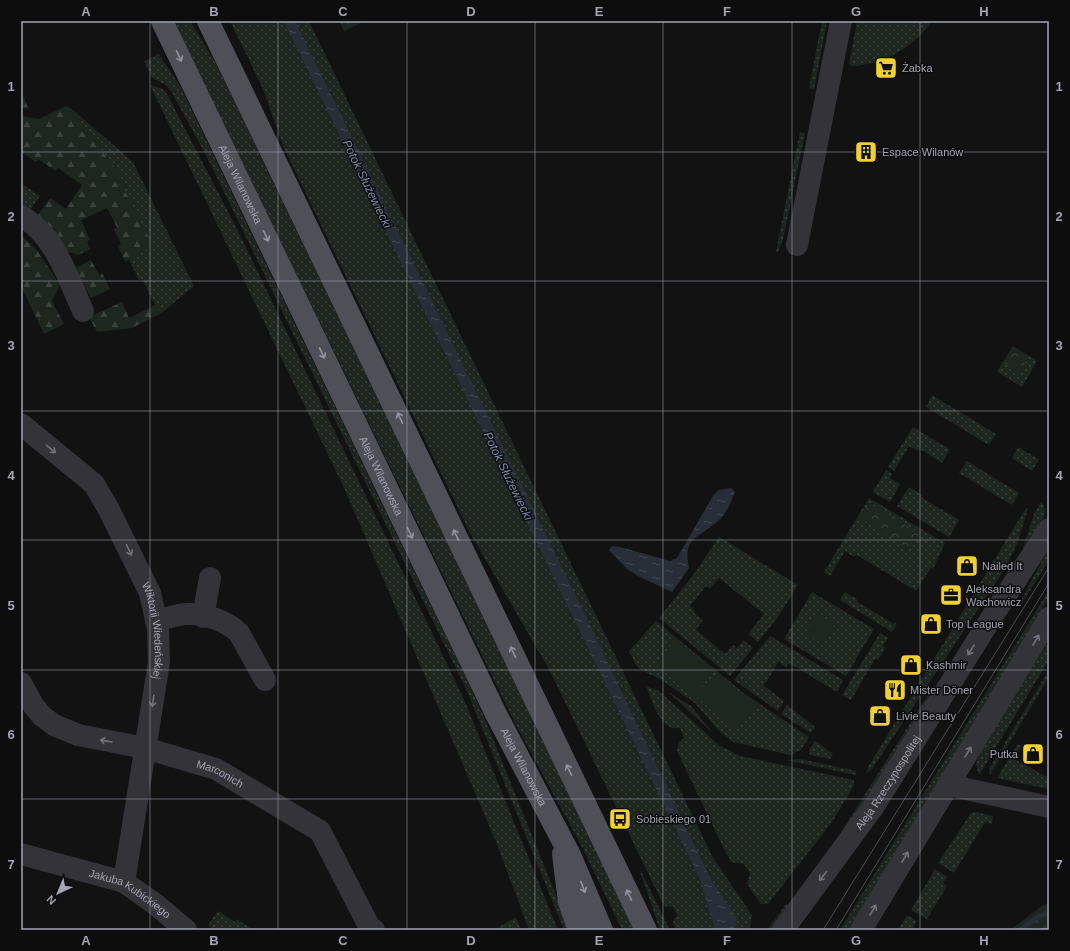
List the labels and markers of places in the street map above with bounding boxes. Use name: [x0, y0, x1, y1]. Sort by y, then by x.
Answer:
supermarket icon: Żabka: [873, 55, 899, 81]
place label: Żabka: [902, 62, 933, 74]
building icon: Espace Wilanów: [853, 139, 879, 165]
place label: Espace Wilanów: [882, 146, 963, 158]
shop icon: Nailed It: [954, 553, 980, 579]
place label: Nailed It: [982, 560, 1022, 572]
office icon: Aleksandra Wachowicz: [938, 582, 964, 608]
place label: Aleksandra Wachowicz: [966, 583, 1022, 608]
shop icon: Top League: [918, 611, 944, 637]
place label: Top League: [946, 618, 1004, 630]
shop icon: Kashmir: [898, 652, 924, 678]
place label: Kashmir: [926, 659, 967, 671]
restaurant icon: Mister Döner: [882, 677, 908, 703]
place label: Mister Döner: [910, 684, 973, 696]
shop icon: Livie Beauty: [867, 703, 893, 729]
place label: Livie Beauty: [896, 710, 956, 722]
shop icon: Putka: [1020, 741, 1046, 767]
place label: Putka: [990, 748, 1019, 760]
bus stop icon: Sobieskiego 01: [607, 806, 633, 832]
place label: Sobieskiego 01: [636, 813, 711, 825]

